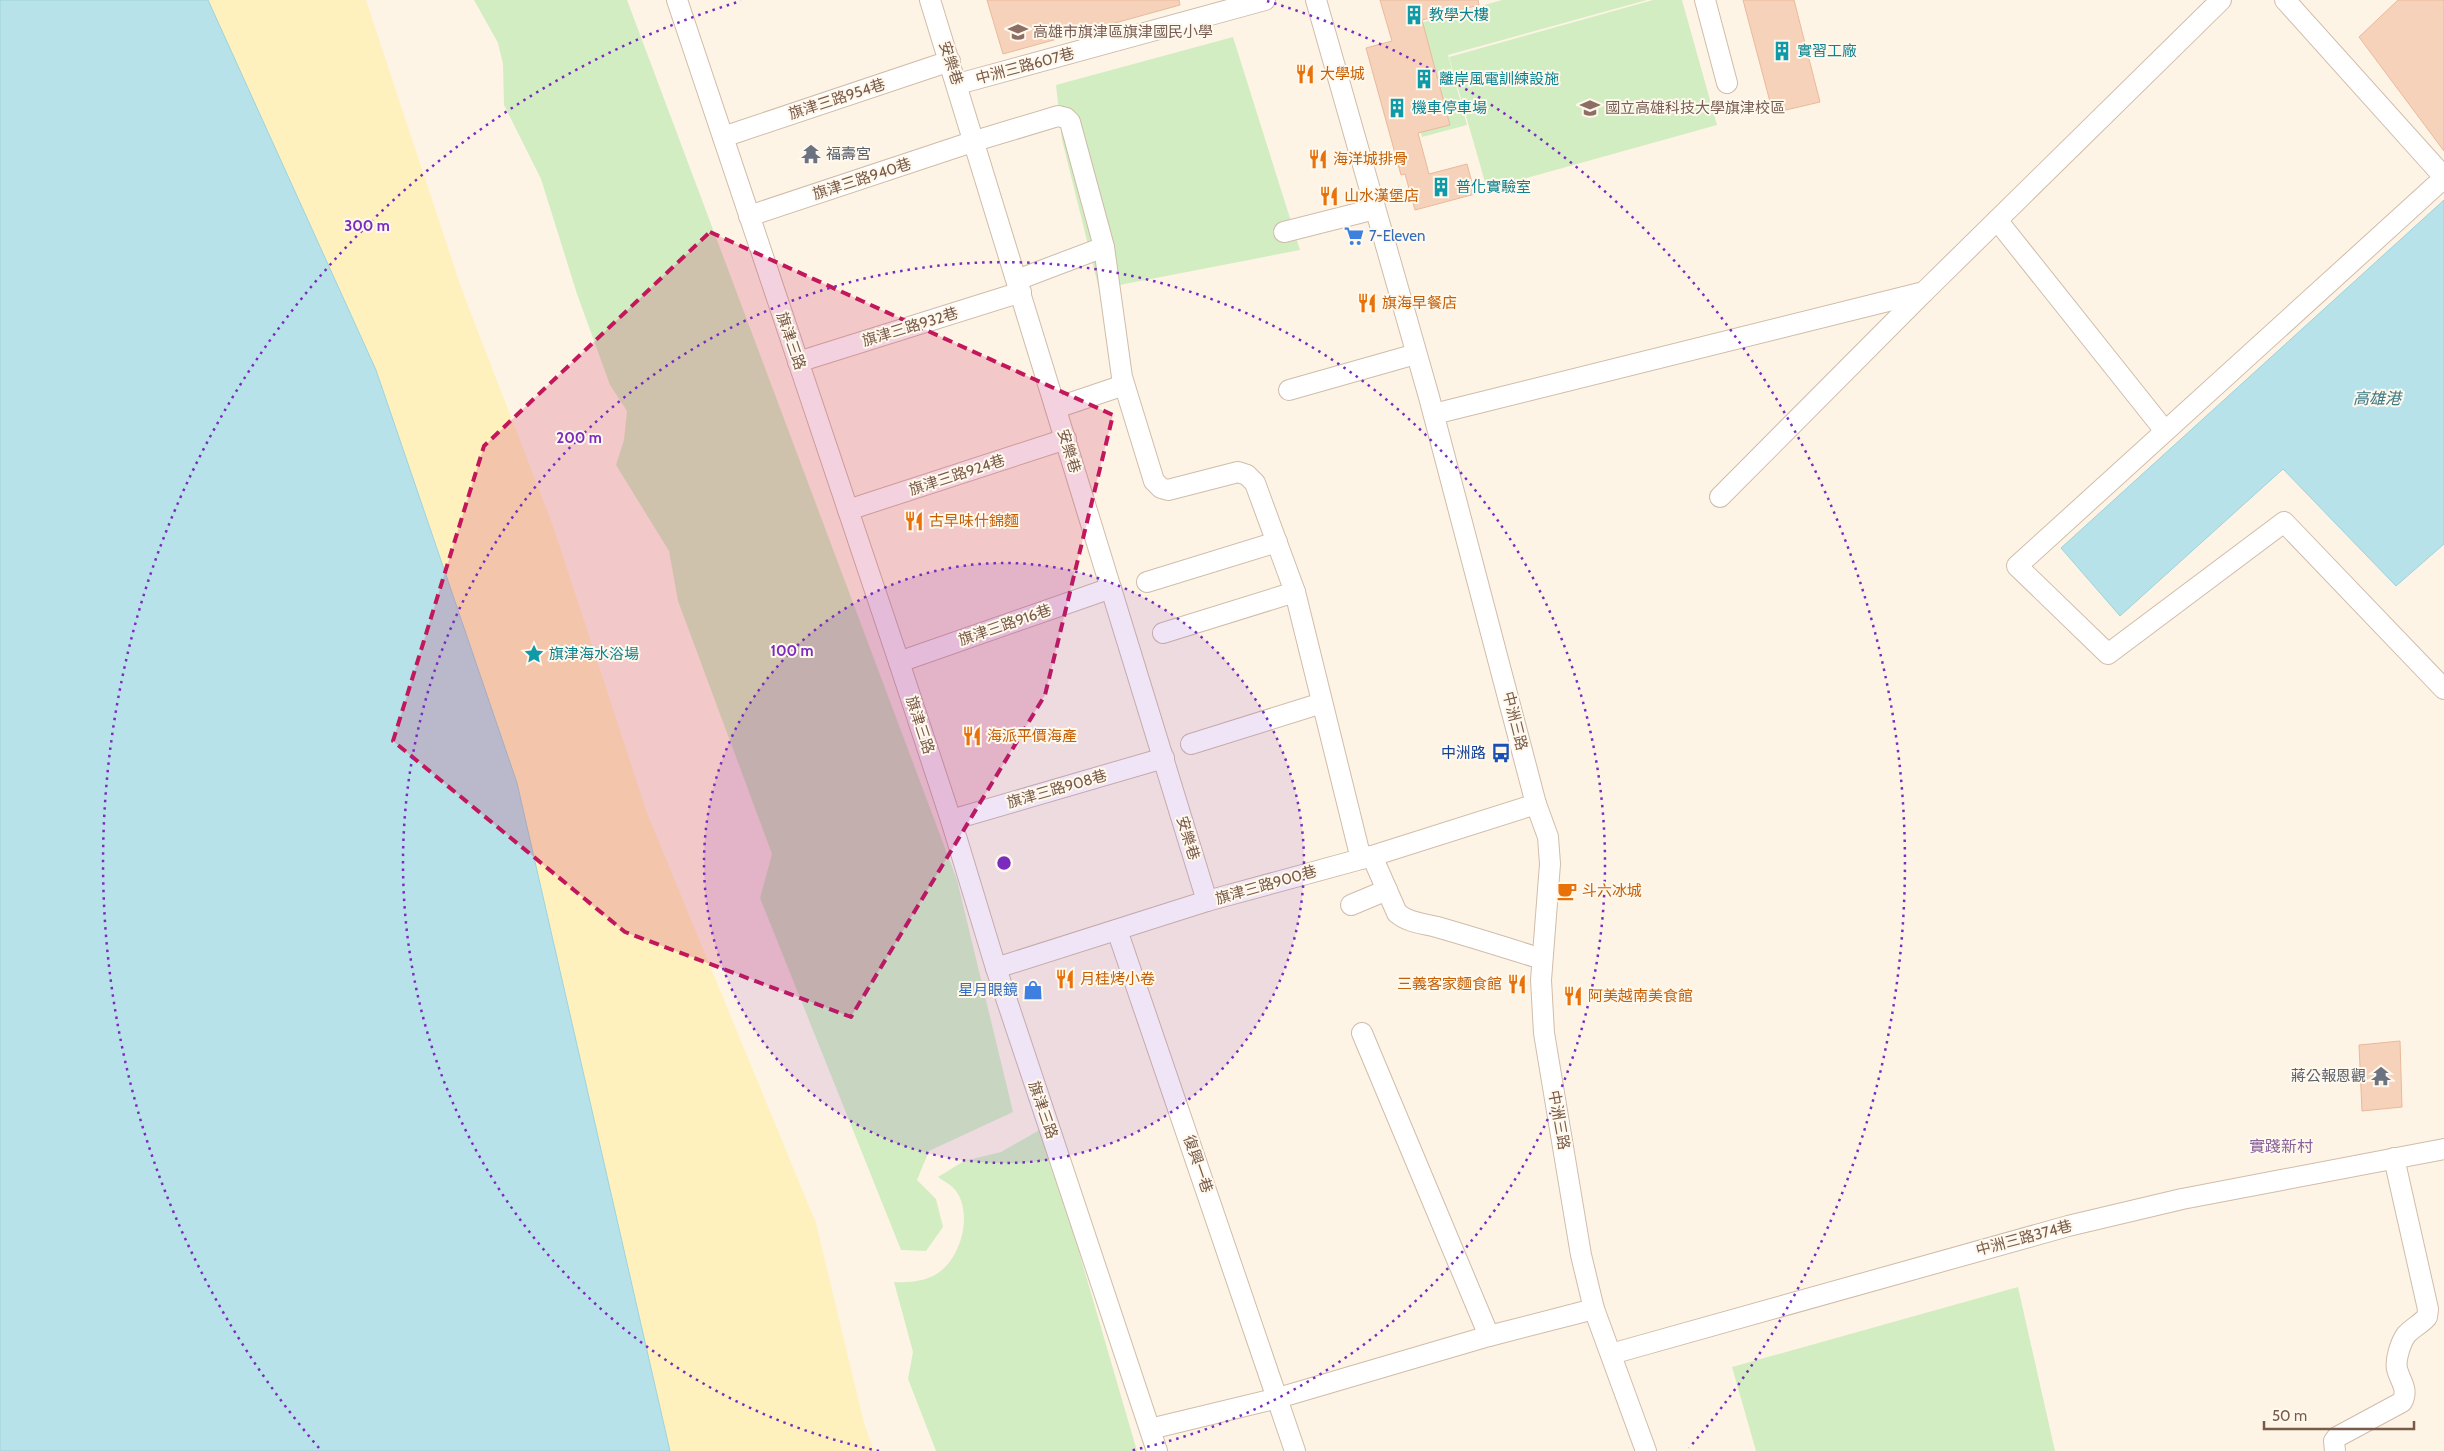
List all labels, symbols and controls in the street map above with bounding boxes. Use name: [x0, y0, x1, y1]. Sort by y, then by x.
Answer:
building icon: 教學大樓: [1403, 4, 1425, 26]
place label: 教學大樓: [1429, 6, 1489, 24]
school or university icon: 高雄市旗津區旗津國民小學: [1007, 21, 1029, 43]
place label: 高雄市旗津區旗津國民小學: [1033, 23, 1213, 41]
street label: 安樂巷: [935, 39, 967, 87]
building icon: 實習工廠: [1771, 40, 1793, 62]
place label: 實習工廠: [1797, 42, 1857, 60]
street label: 中洲三路607巷: [974, 44, 1076, 88]
restaurant icon: 大學城: [1294, 63, 1316, 85]
place label: 大學城: [1320, 65, 1365, 83]
building icon: 離岸風電訓練設施: [1413, 68, 1435, 90]
place label: 離岸風電訓練設施: [1439, 70, 1559, 88]
street label: 旗津三路954巷: [787, 75, 887, 123]
building icon: 機車停車場: [1386, 97, 1408, 119]
school or university icon: 國立高雄科技大學旗津校區: [1579, 97, 1601, 119]
place label: 機車停車場: [1412, 99, 1487, 117]
place label: 國立高雄科技大學旗津校區: [1605, 99, 1785, 117]
temple icon: 福壽宮: [800, 143, 822, 165]
place label: 福壽宮: [826, 145, 871, 163]
restaurant icon: 海洋城排骨: [1307, 148, 1329, 170]
place label: 海洋城排骨: [1333, 150, 1408, 168]
street label: 旗津三路940巷: [810, 155, 914, 203]
building icon: 普化實驗室: [1430, 176, 1452, 198]
place label: 普化實驗室: [1456, 178, 1531, 196]
restaurant icon: 山水漢堡店: [1318, 185, 1340, 207]
place label: 山水漢堡店: [1344, 187, 1419, 205]
text: 300 m: [344, 217, 390, 235]
supermarket icon: 7-Eleven: [1343, 225, 1365, 247]
place label: 7-Eleven: [1369, 227, 1425, 245]
restaurant icon: 旗海早餐店: [1356, 292, 1378, 314]
place label: 旗海早餐店: [1382, 294, 1457, 312]
street label: 旗津三路932巷: [860, 304, 960, 350]
street label: 旗津三路: [773, 310, 809, 372]
water label: 高雄港: [2353, 389, 2403, 408]
street label: 安樂巷: [1054, 427, 1084, 475]
text: 200 m: [556, 429, 602, 447]
street label: 旗津三路924巷: [907, 451, 1007, 499]
restaurant icon: 古早味什錦麵: [903, 510, 925, 532]
place label: 古早味什錦麵: [929, 512, 1019, 530]
street label: 旗津三路916巷: [956, 601, 1054, 649]
text: 100 m: [770, 642, 814, 660]
place icon: 旗津海水浴場: [523, 643, 545, 665]
place label: 旗津海水浴場: [549, 645, 639, 663]
street label: 中洲三路: [1499, 690, 1531, 752]
street label: 旗津三路: [902, 694, 938, 756]
restaurant icon: 海派平價海產: [961, 725, 983, 747]
place label: 海派平價海產: [987, 727, 1077, 745]
bus stop icon: 中洲路: [1490, 742, 1512, 764]
place label: 中洲路: [1441, 744, 1486, 762]
street label: 旗津三路908巷: [1005, 766, 1109, 812]
street label: 安樂巷: [1173, 814, 1203, 862]
centre of rings: [995, 854, 1013, 872]
street label: 旗津三路900巷: [1213, 862, 1319, 908]
cafe icon: 斗六冰城: [1556, 880, 1578, 902]
place label: 斗六冰城: [1582, 882, 1642, 900]
restaurant icon: 月桂烤小卷: [1054, 968, 1076, 990]
place label: 月桂烤小卷: [1080, 970, 1155, 988]
restaurant icon: 三義客家麵食館: [1506, 973, 1528, 995]
place label: 三義客家麵食館: [1397, 975, 1502, 993]
shop icon: 星月眼鏡: [1022, 979, 1044, 1001]
place label: 星月眼鏡: [958, 981, 1018, 999]
restaurant icon: 阿美越南美食館: [1562, 985, 1584, 1007]
place label: 阿美越南美食館: [1588, 987, 1693, 1005]
temple icon: 蔣公報恩觀: [2370, 1065, 2392, 1087]
place label: 蔣公報恩觀: [2291, 1067, 2366, 1085]
street label: 旗津三路: [1025, 1079, 1061, 1141]
street label: 中洲三路: [1545, 1089, 1573, 1151]
street label: 復興一巷: [1180, 1133, 1216, 1195]
district label: 實踐新村: [2249, 1137, 2313, 1156]
street label: 中洲三路374巷: [1974, 1217, 2074, 1259]
scale bar: [2264, 1398, 2414, 1430]
text: 50 m: [2272, 1407, 2307, 1425]

